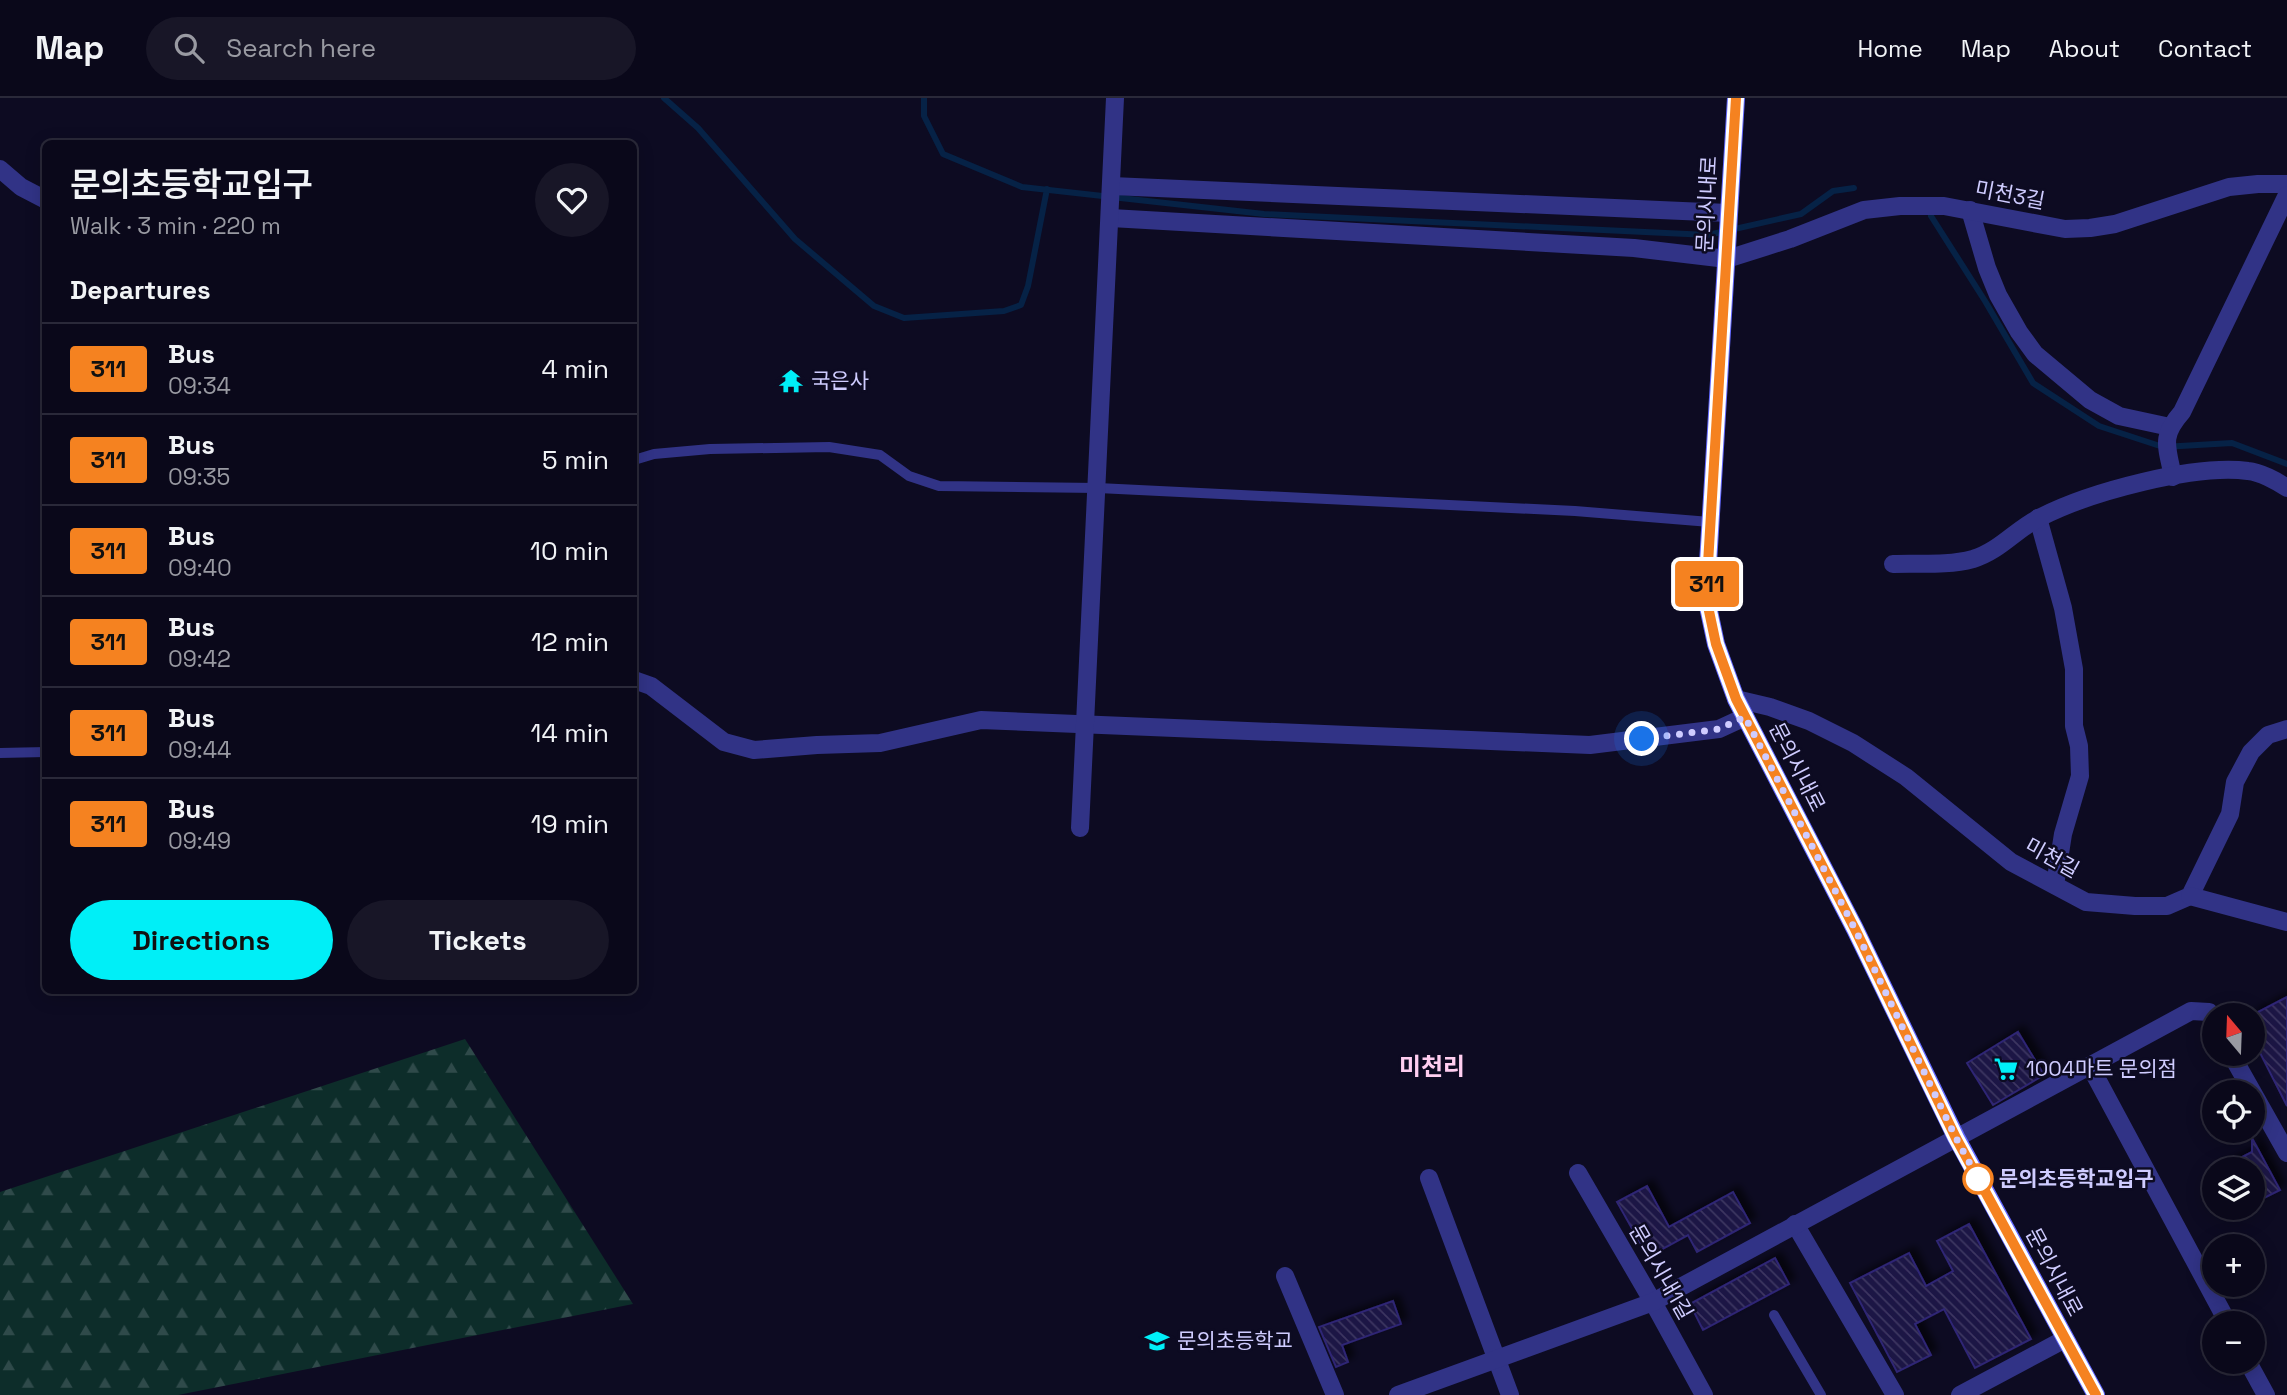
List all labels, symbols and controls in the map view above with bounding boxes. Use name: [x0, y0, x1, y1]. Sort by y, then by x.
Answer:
search box: [146, 17, 636, 80]
text: Map: [35, 27, 104, 69]
icon: search: [170, 29, 208, 67]
text: Search here: [226, 31, 376, 65]
text: Home: [1857, 33, 1923, 64]
text: Map: [1961, 33, 2011, 64]
text: About: [2049, 33, 2120, 64]
text: Contact: [2158, 33, 2252, 64]
street label: 문의시내로: [1690, 155, 1723, 253]
button: heart: [535, 163, 609, 237]
text: 문의초등학교입구: [70, 164, 313, 206]
street label: 미천3길: [1973, 175, 2047, 215]
text: Walk · 3 min · 220 m: [70, 211, 281, 241]
text: Departures: [70, 273, 211, 307]
text: Bus: [168, 337, 215, 371]
text: 4 min: [541, 352, 609, 386]
text: 311: [91, 353, 126, 384]
temple icon: 국은사: [777, 367, 805, 395]
place label: 국은사: [811, 367, 869, 394]
text: 09:34: [168, 371, 231, 401]
text: Bus: [168, 428, 215, 462]
text: 5 min: [542, 443, 609, 477]
text: 311: [91, 444, 126, 475]
text: 09:35: [168, 462, 230, 492]
text: Bus: [168, 519, 215, 553]
text: 10 min: [530, 534, 609, 568]
text: 311: [91, 535, 126, 566]
text: 09:40: [168, 553, 232, 583]
line badge: 311: [1667, 561, 1747, 607]
text: 311: [1689, 568, 1725, 599]
text: Bus: [168, 610, 215, 644]
text: 12 min: [531, 625, 609, 659]
text: 311: [91, 626, 126, 657]
text: 09:42: [168, 644, 231, 674]
text: Bus: [168, 701, 215, 735]
text: 14 min: [531, 716, 609, 750]
text: 311: [91, 717, 126, 748]
street label: 문의시내로: [1763, 718, 1831, 816]
your location: [1624, 721, 1659, 756]
text: 09:44: [168, 735, 231, 765]
text: Bus: [168, 792, 215, 826]
text: 19 min: [531, 807, 609, 841]
text: 311: [91, 808, 126, 839]
text: 09:49: [168, 826, 231, 856]
street label: 미천길: [2020, 832, 2084, 883]
button: Directions: [70, 900, 333, 980]
button: Tickets: [347, 900, 609, 980]
north arrow: [2202, 1003, 2264, 1066]
map controls: [2202, 1003, 2265, 1374]
district label: 미천리: [1399, 1051, 1465, 1082]
supermarket icon: 1004마트 문의점: [1992, 1055, 2020, 1083]
place label: 1004마트 문의점: [2026, 1055, 2177, 1082]
button: locate: [2202, 1080, 2265, 1143]
button: layers: [2202, 1157, 2265, 1220]
marker: 문의초등학교입구: [1963, 1164, 1993, 1194]
place label: 문의초등학교입구: [1999, 1165, 2154, 1192]
street label: 문의시내1길: [1623, 1219, 1699, 1324]
street label: 문의시내로: [2020, 1223, 2089, 1321]
button: +: [2202, 1234, 2265, 1297]
button: −: [2202, 1311, 2265, 1374]
school or university icon: 문의초등학교: [1143, 1327, 1171, 1355]
place label: 문의초등학교: [1177, 1327, 1293, 1354]

